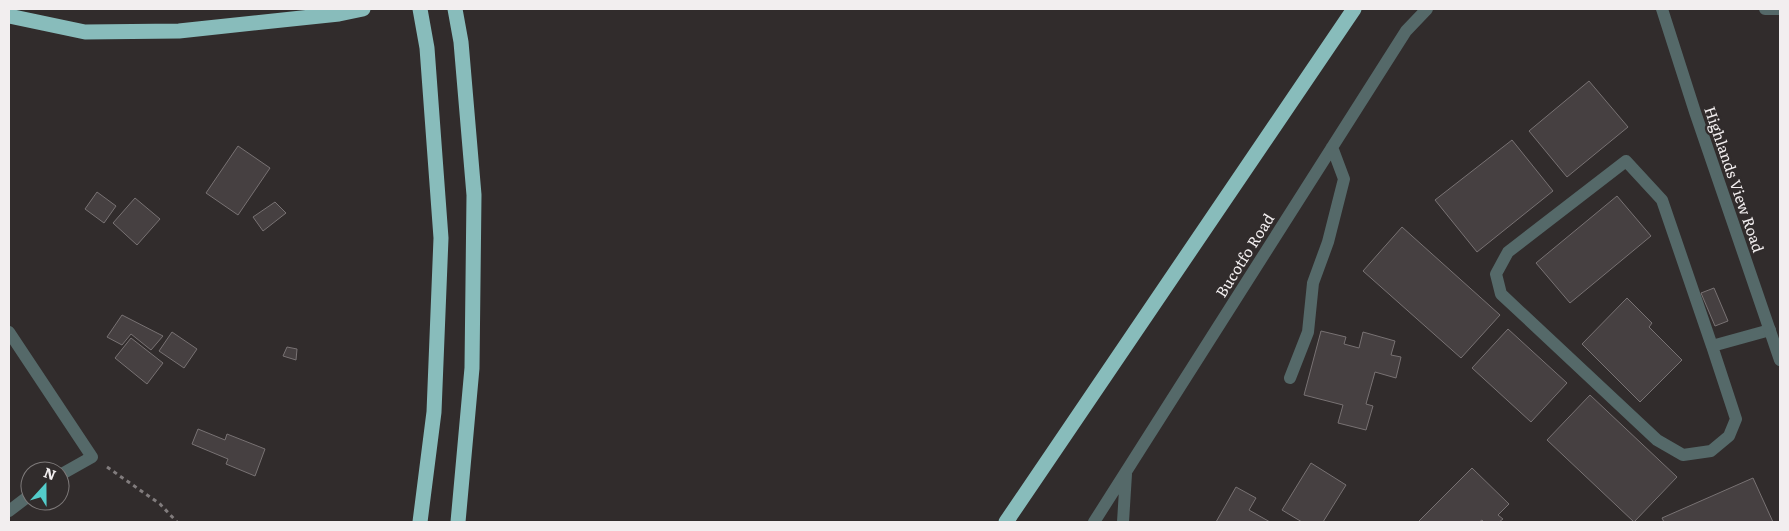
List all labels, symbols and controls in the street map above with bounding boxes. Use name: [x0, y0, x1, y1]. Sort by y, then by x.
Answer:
street label: Highlands View Road: [1699, 103, 1771, 255]
street label: Bucotfo Road: [1209, 209, 1279, 301]
north arrow: [20, 461, 70, 511]
text: N: [41, 461, 59, 484]

